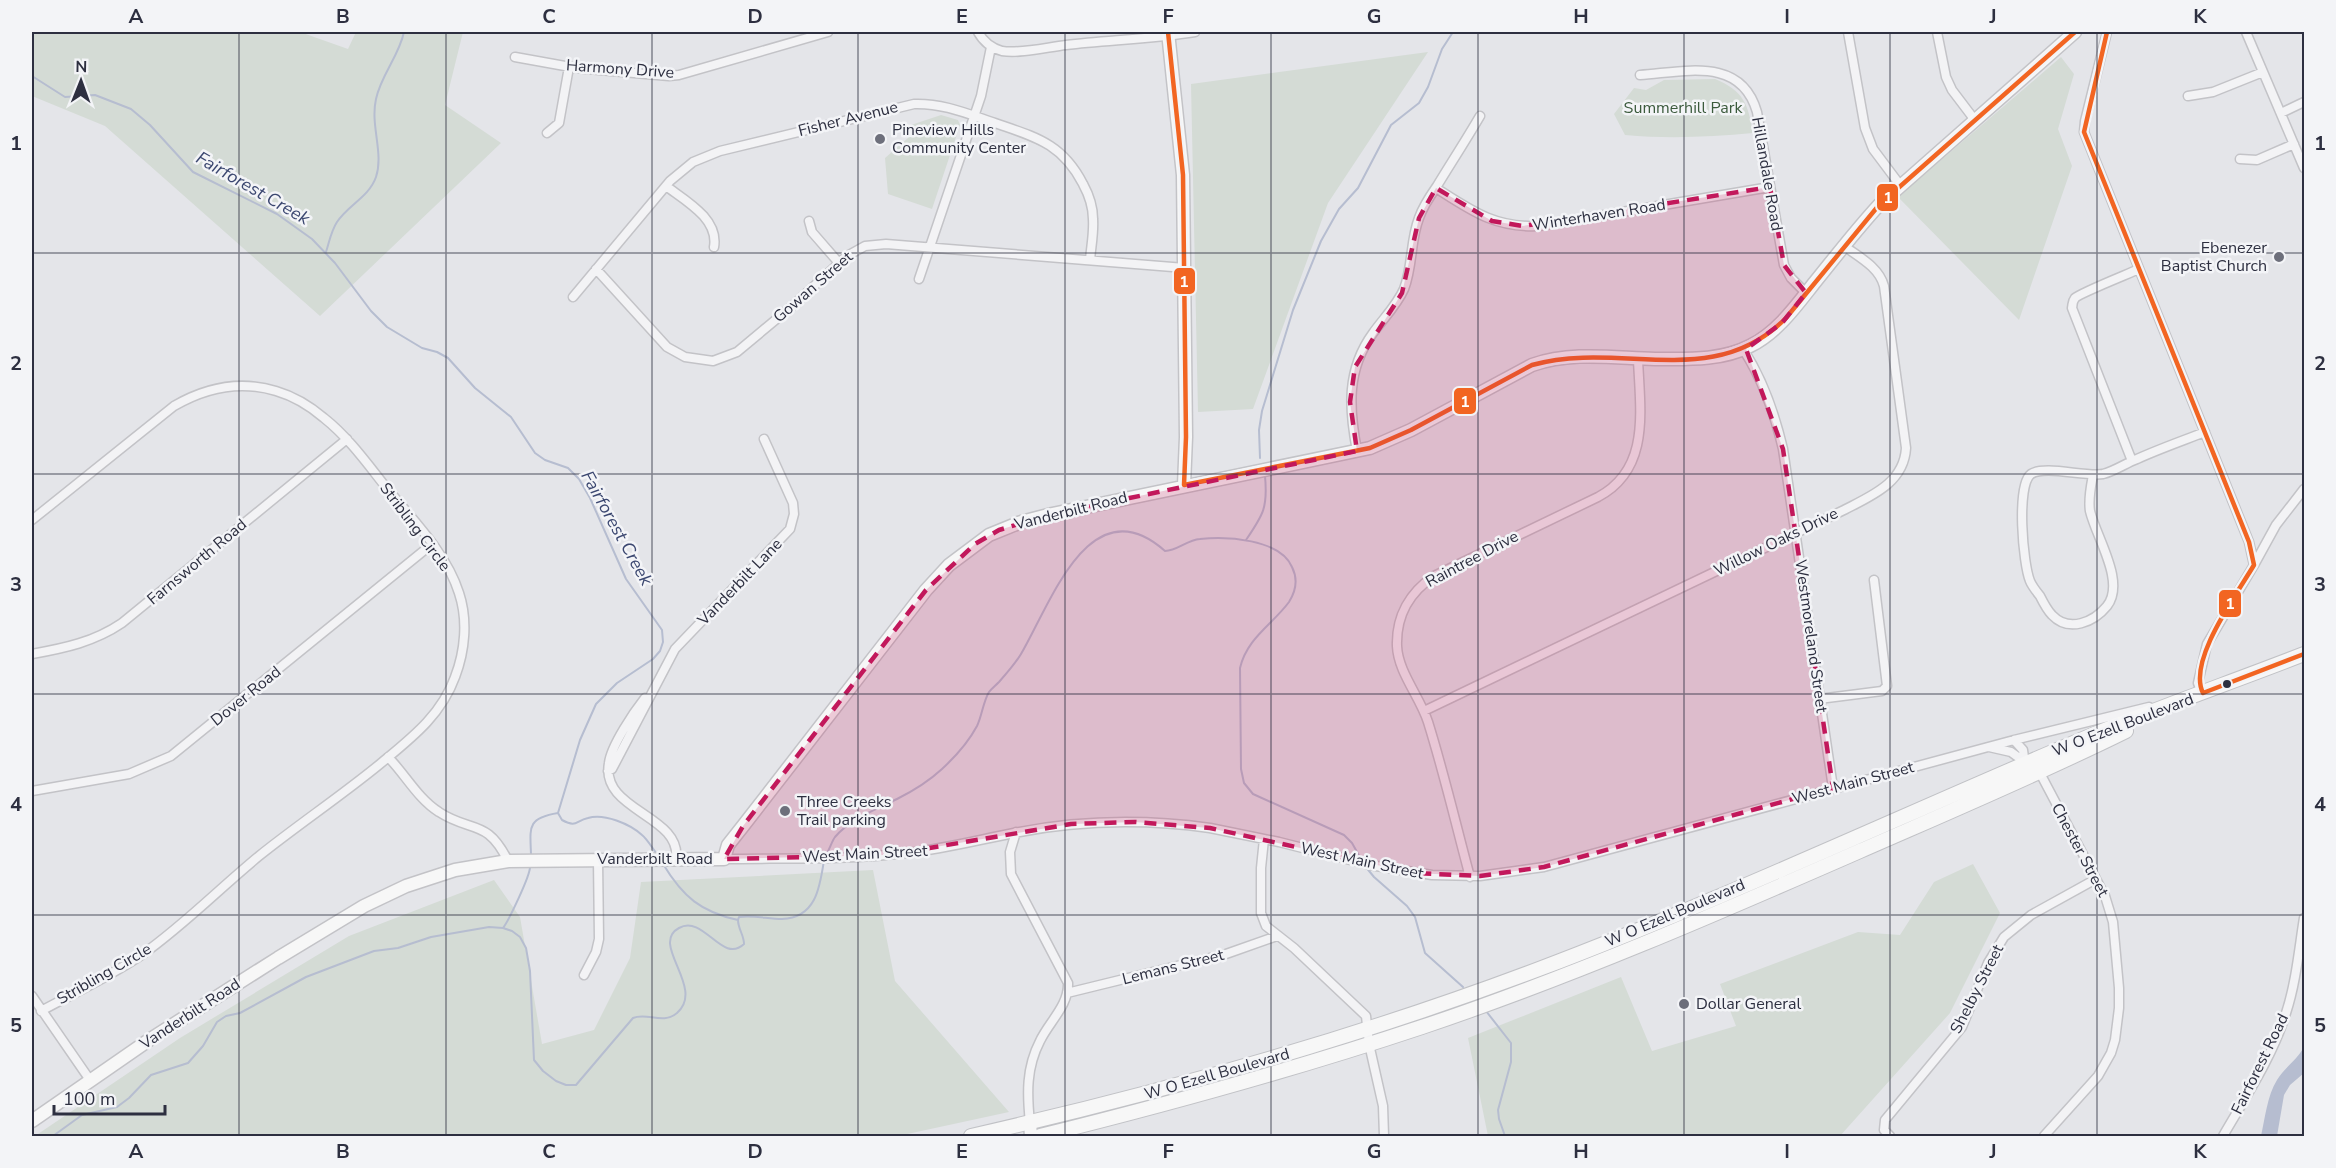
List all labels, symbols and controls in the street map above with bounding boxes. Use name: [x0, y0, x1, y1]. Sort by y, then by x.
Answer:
text: A: [129, 3, 144, 30]
text: B: [336, 3, 350, 30]
text: C: [542, 3, 556, 30]
text: D: [747, 3, 763, 30]
text: E: [956, 3, 968, 30]
text: F: [1162, 3, 1174, 30]
text: G: [1367, 3, 1381, 30]
text: H: [1573, 3, 1589, 30]
text: I: [1784, 3, 1790, 30]
text: J: [1988, 3, 1997, 30]
text: K: [2193, 3, 2207, 30]
north arrow: [51, 51, 111, 111]
street label: Harmony Drive: [565, 54, 675, 84]
text: N: [75, 56, 87, 78]
street label: Fisher Avenue: [796, 96, 900, 142]
park label: Summerhill Park: [1624, 97, 1743, 119]
street label: Hillandale Road: [1746, 115, 1788, 233]
place label: Pineview Hills Community Center: [892, 119, 1026, 159]
text: 1: [10, 130, 22, 157]
text: 1: [2314, 130, 2326, 157]
marker: Pineview Hills Community Center: [873, 132, 887, 146]
water label: Fairforest Creek: [192, 146, 315, 231]
line badge: 1: [1876, 183, 1899, 212]
text: 1: [1883, 187, 1893, 209]
street label: Winterhaven Road: [1531, 194, 1667, 236]
place label: Ebenezer Baptist Church: [2161, 237, 2267, 277]
street label: Gowan Street: [768, 246, 858, 328]
marker: Ebenezer Baptist Church: [2272, 250, 2286, 264]
line badge: 1: [1173, 267, 1196, 295]
text: 1: [1179, 271, 1189, 293]
text: 2: [10, 350, 22, 377]
text: 2: [2314, 350, 2326, 377]
line badge: 1: [1453, 387, 1477, 415]
text: 1: [1460, 391, 1470, 413]
water label: Fairforest Creek: [576, 466, 659, 591]
street label: Stribling Circle: [374, 478, 456, 576]
street label: Vanderbilt Road: [1011, 486, 1130, 536]
street label: Willow Oaks Drive: [1710, 502, 1842, 582]
street label: Farnsworth Road: [143, 514, 251, 610]
street label: Raintree Drive: [1422, 525, 1522, 593]
street label: Vanderbilt Lane: [692, 534, 787, 631]
street label: Westmoreland Street: [1789, 558, 1833, 714]
text: 3: [10, 571, 22, 598]
text: 3: [2314, 571, 2326, 598]
line badge: 1: [2218, 589, 2242, 618]
text: 1: [2225, 593, 2235, 615]
street label: Dover Road: [206, 661, 286, 731]
unlabelled marker: [2221, 678, 2233, 690]
street label: W O Ezell Boulevard: [2049, 688, 2197, 762]
street label: West Main Street: [1790, 756, 1917, 810]
text: 4: [10, 791, 22, 818]
place label: Three Creeks Trail parking: [797, 791, 891, 831]
text: 4: [2314, 791, 2326, 818]
street label: Chester Street: [2046, 799, 2114, 901]
marker: Three Creeks Trail parking: [778, 804, 792, 818]
street label: West Main Street: [1298, 837, 1426, 885]
street label: West Main Street: [802, 840, 929, 868]
street label: Vanderbilt Road: [596, 848, 713, 870]
street label: W O Ezell Boulevard: [1602, 874, 1748, 952]
street label: Stribling Circle: [53, 938, 155, 1010]
street label: Shelby Street: [1945, 940, 2009, 1037]
street label: Lemans Street: [1120, 944, 1226, 990]
street label: Vanderbilt Road: [135, 973, 245, 1055]
place label: Dollar General: [1696, 993, 1801, 1015]
marker: Dollar General: [1677, 997, 1691, 1011]
street label: Fairforest Road: [2226, 1010, 2294, 1118]
text: 5: [10, 1012, 22, 1039]
text: 5: [2314, 1012, 2326, 1039]
street label: W O Ezell Boulevard: [1142, 1043, 1292, 1105]
scale bar: [54, 1078, 165, 1116]
text: 100 m: [63, 1087, 115, 1111]
text: A: [129, 1138, 144, 1165]
text: B: [336, 1138, 350, 1165]
text: C: [542, 1138, 556, 1165]
text: D: [747, 1138, 763, 1165]
text: E: [956, 1138, 968, 1165]
text: F: [1162, 1138, 1174, 1165]
text: G: [1367, 1138, 1381, 1165]
text: H: [1573, 1138, 1589, 1165]
text: I: [1784, 1138, 1790, 1165]
text: J: [1988, 1138, 1997, 1165]
text: K: [2193, 1138, 2207, 1165]

